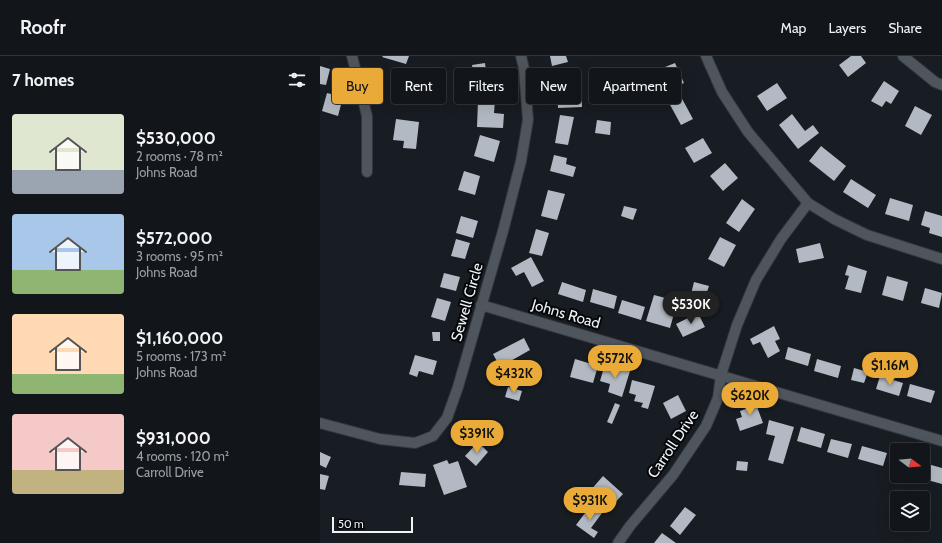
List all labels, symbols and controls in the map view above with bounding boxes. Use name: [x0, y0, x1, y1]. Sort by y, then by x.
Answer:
text: Roofr: [20, 16, 66, 39]
text: Map: [781, 19, 806, 37]
text: Layers: [828, 19, 866, 37]
text: Share: [888, 19, 922, 37]
chip: Buy: [332, 68, 383, 104]
chip: Rent: [391, 68, 446, 104]
chip: Filters: [454, 68, 518, 104]
chip: New: [526, 68, 581, 104]
chip: Apartment: [589, 68, 681, 104]
icon: filters: [286, 69, 308, 91]
text: 7 homes: [12, 70, 74, 90]
text: $530,000: [136, 128, 216, 148]
icon: home: [44, 130, 92, 178]
text: 2 rooms · 78 m²: [136, 148, 223, 164]
text: Johns Road: [136, 164, 197, 180]
text: $572,000: [136, 228, 212, 248]
icon: home: [44, 230, 92, 278]
text: 3 rooms · 95 m²: [136, 248, 223, 264]
street label: Sewell Circle: [447, 260, 487, 343]
text: Johns Road: [136, 264, 197, 280]
pin: $530K: [663, 291, 719, 325]
street label: Johns Road: [529, 295, 602, 332]
text: $530K: [672, 296, 710, 312]
text: $1,160,000: [136, 328, 223, 348]
icon: home: [44, 330, 92, 378]
pin: $572K: [587, 345, 643, 379]
text: 5 rooms · 173 m²: [136, 348, 226, 364]
text: $572K: [597, 350, 633, 366]
pin: $1.16M: [857, 352, 923, 386]
text: $1.16M: [871, 357, 909, 373]
pin: $432K: [486, 360, 542, 394]
text: Johns Road: [136, 364, 197, 380]
text: $432K: [495, 365, 533, 381]
pin: $620K: [722, 382, 778, 416]
text: $620K: [730, 387, 770, 403]
street label: Carroll Drive: [644, 406, 702, 481]
pin: $391K: [449, 420, 505, 454]
text: $391K: [460, 425, 494, 441]
text: $931,000: [136, 428, 211, 448]
icon: home: [44, 430, 92, 478]
north arrow: [890, 443, 930, 483]
map controls: [890, 443, 930, 531]
text: 4 rooms · 120 m²: [136, 448, 229, 464]
text: Carroll Drive: [136, 464, 204, 480]
pin: $931K: [562, 487, 618, 521]
button: layers: [890, 491, 930, 531]
text: $931K: [573, 492, 607, 508]
scale bar: [332, 515, 413, 534]
text: 50 m: [338, 517, 364, 531]

